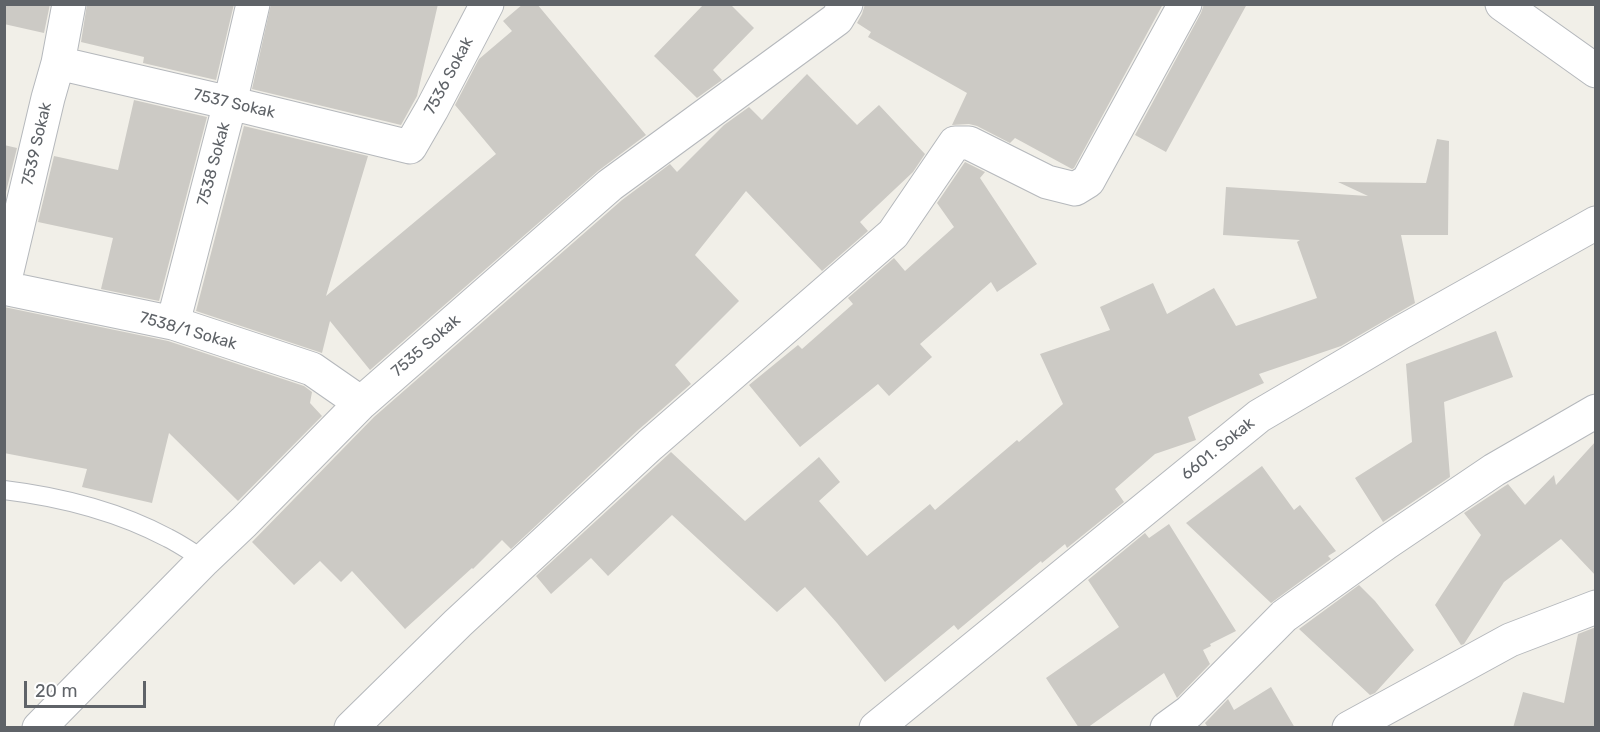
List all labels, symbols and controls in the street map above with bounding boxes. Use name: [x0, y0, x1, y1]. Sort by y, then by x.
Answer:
street label: 7536 Sokak: [421, 34, 477, 118]
street label: 7537 Sokak: [191, 85, 277, 123]
street label: 7539 Sokak: [18, 100, 56, 188]
street label: 7538 Sokak: [194, 120, 234, 208]
street label: 7538/1 Sokak: [137, 308, 239, 354]
street label: 7535 Sokak: [388, 311, 464, 381]
street label: 6601. Sokak: [1178, 414, 1258, 484]
scale bar: [27, 669, 148, 707]
text: 20 m: [35, 680, 77, 702]

